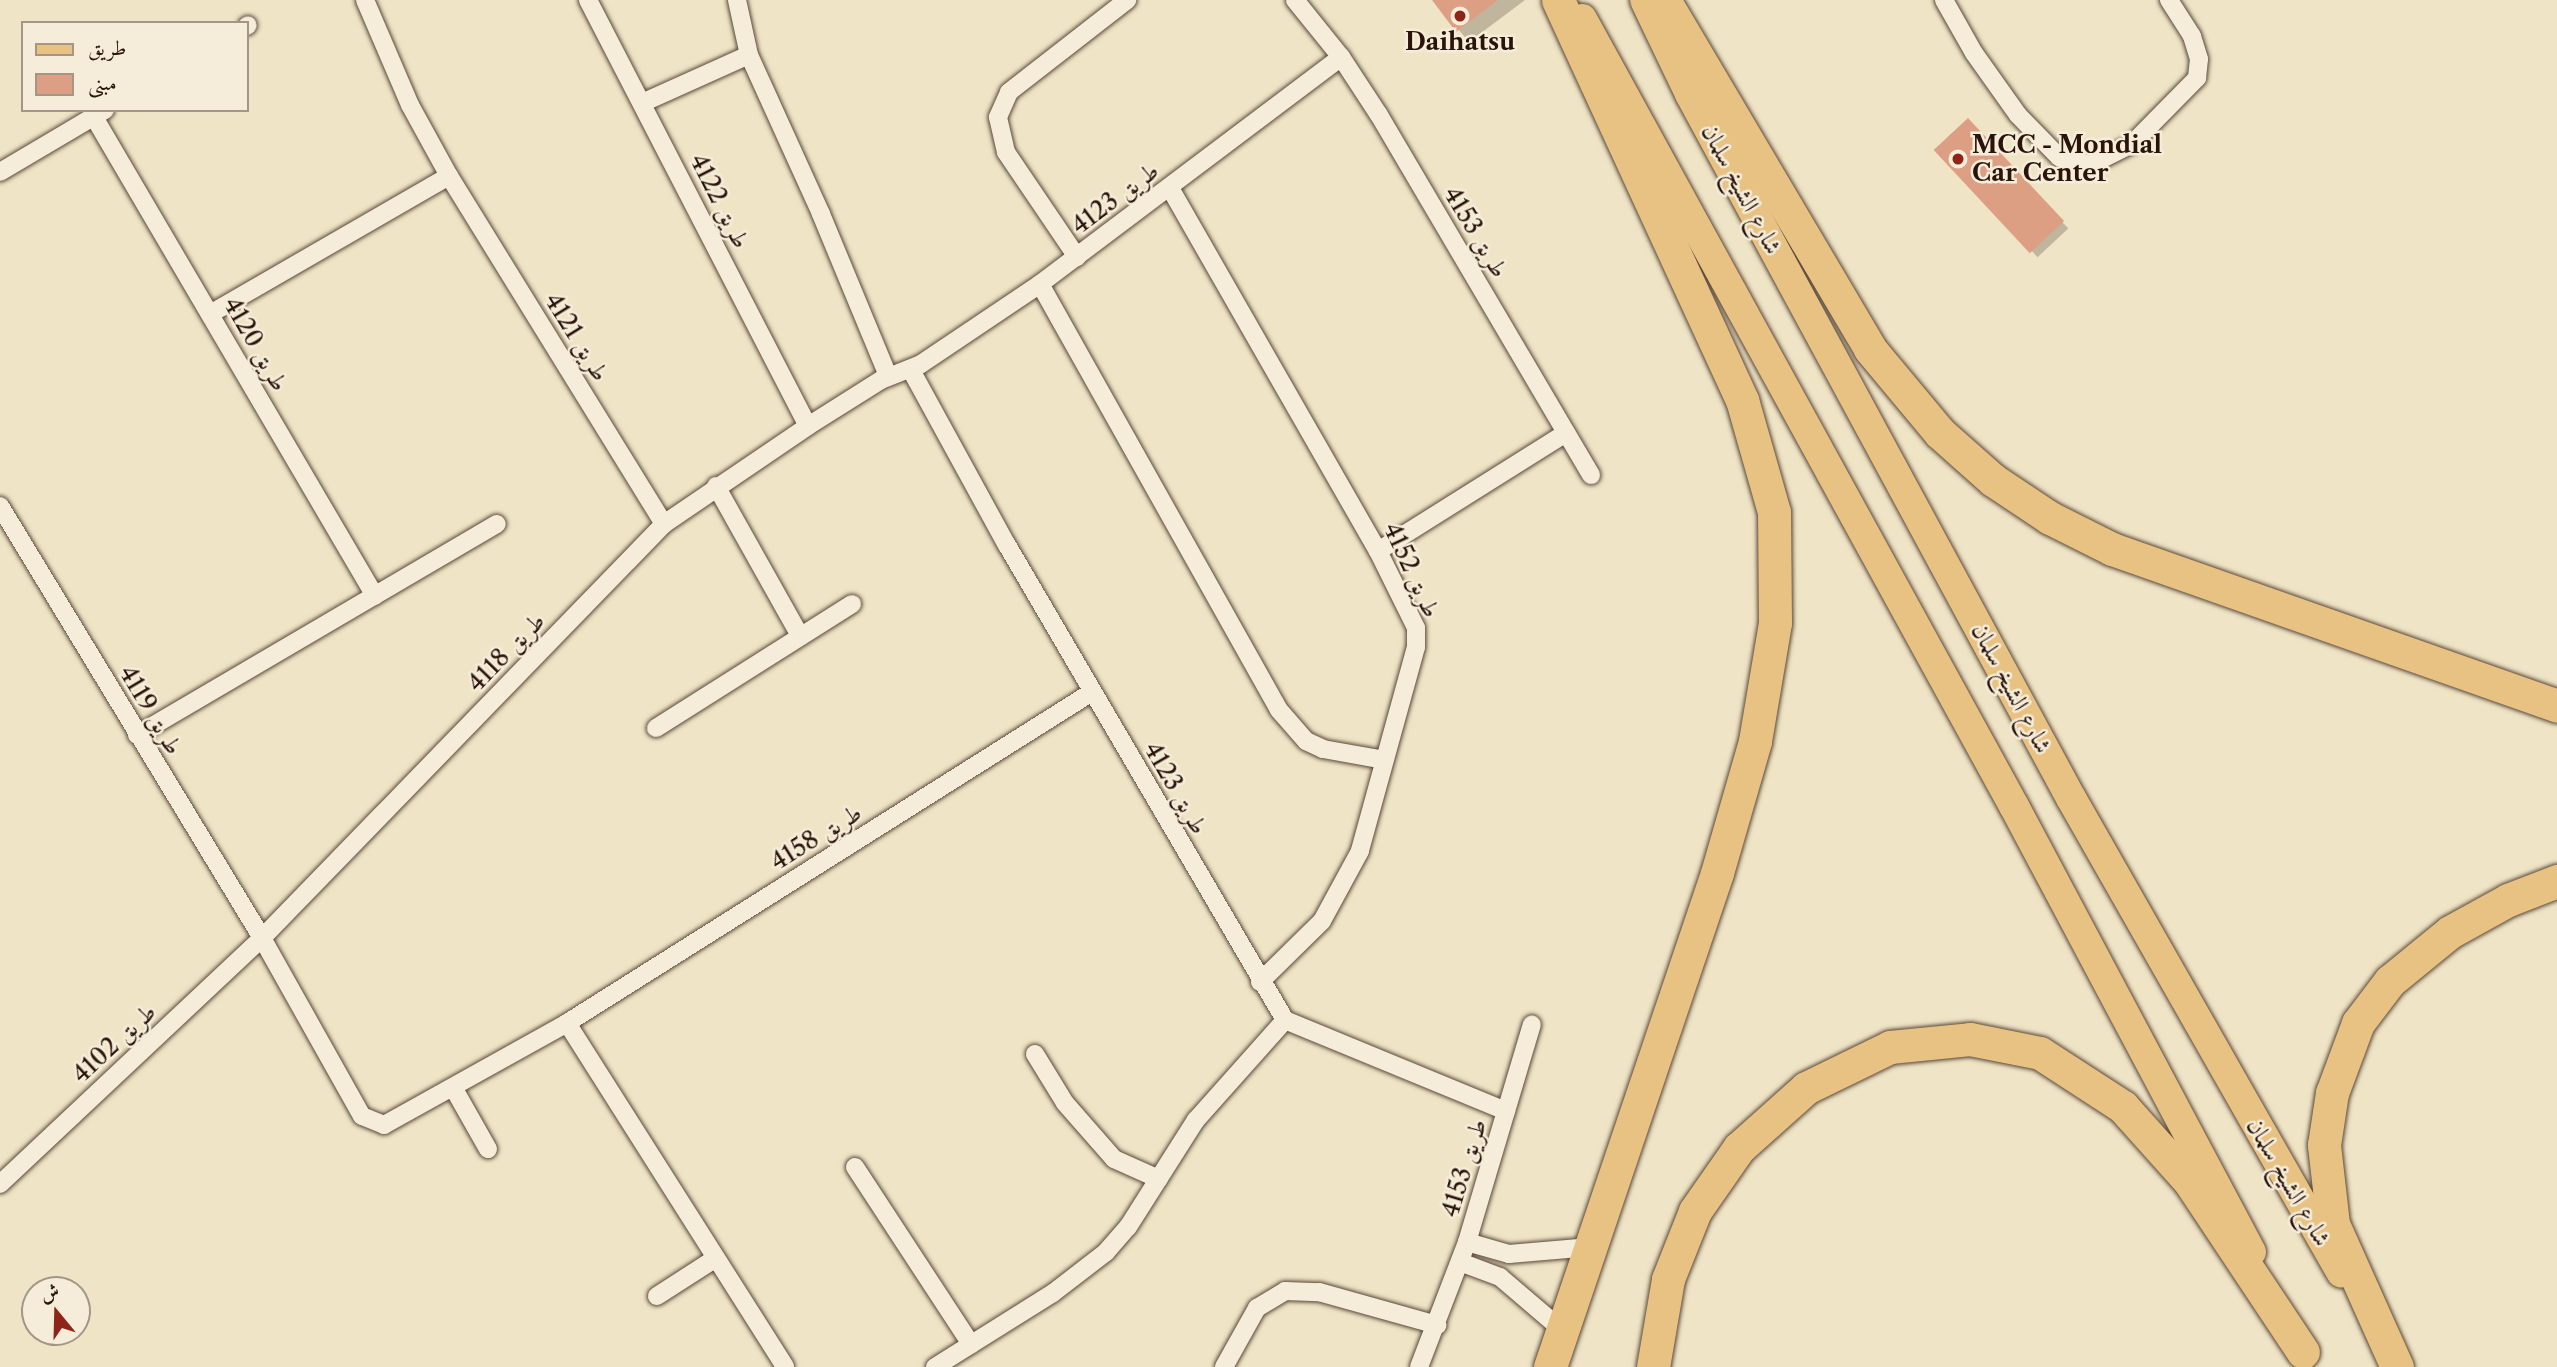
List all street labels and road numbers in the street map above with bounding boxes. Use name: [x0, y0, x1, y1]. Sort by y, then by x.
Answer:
street label: شارع الشيخ سلمان: [1696, 119, 1788, 259]
street label: طريق 4122: [684, 149, 756, 253]
street label: طريق 4123: [1066, 156, 1164, 240]
street label: طريق 4153: [1438, 182, 1514, 282]
street label: طريق 4121: [539, 288, 615, 386]
street label: طريق 4120: [218, 292, 294, 396]
street label: طريق 4152: [1378, 518, 1446, 622]
street label: طريق 4118: [461, 607, 551, 697]
street label: شارع الشيخ سلمان: [1966, 618, 2058, 758]
street label: طريق 4119: [113, 660, 189, 760]
street label: طريق 4123: [1138, 737, 1214, 839]
street label: طريق 4158: [765, 798, 867, 876]
street label: طريق 4102: [66, 997, 162, 1089]
street label: شارع الشيخ سلمان: [2241, 1113, 2337, 1251]
street label: طريق 4153: [1436, 1116, 1492, 1220]

